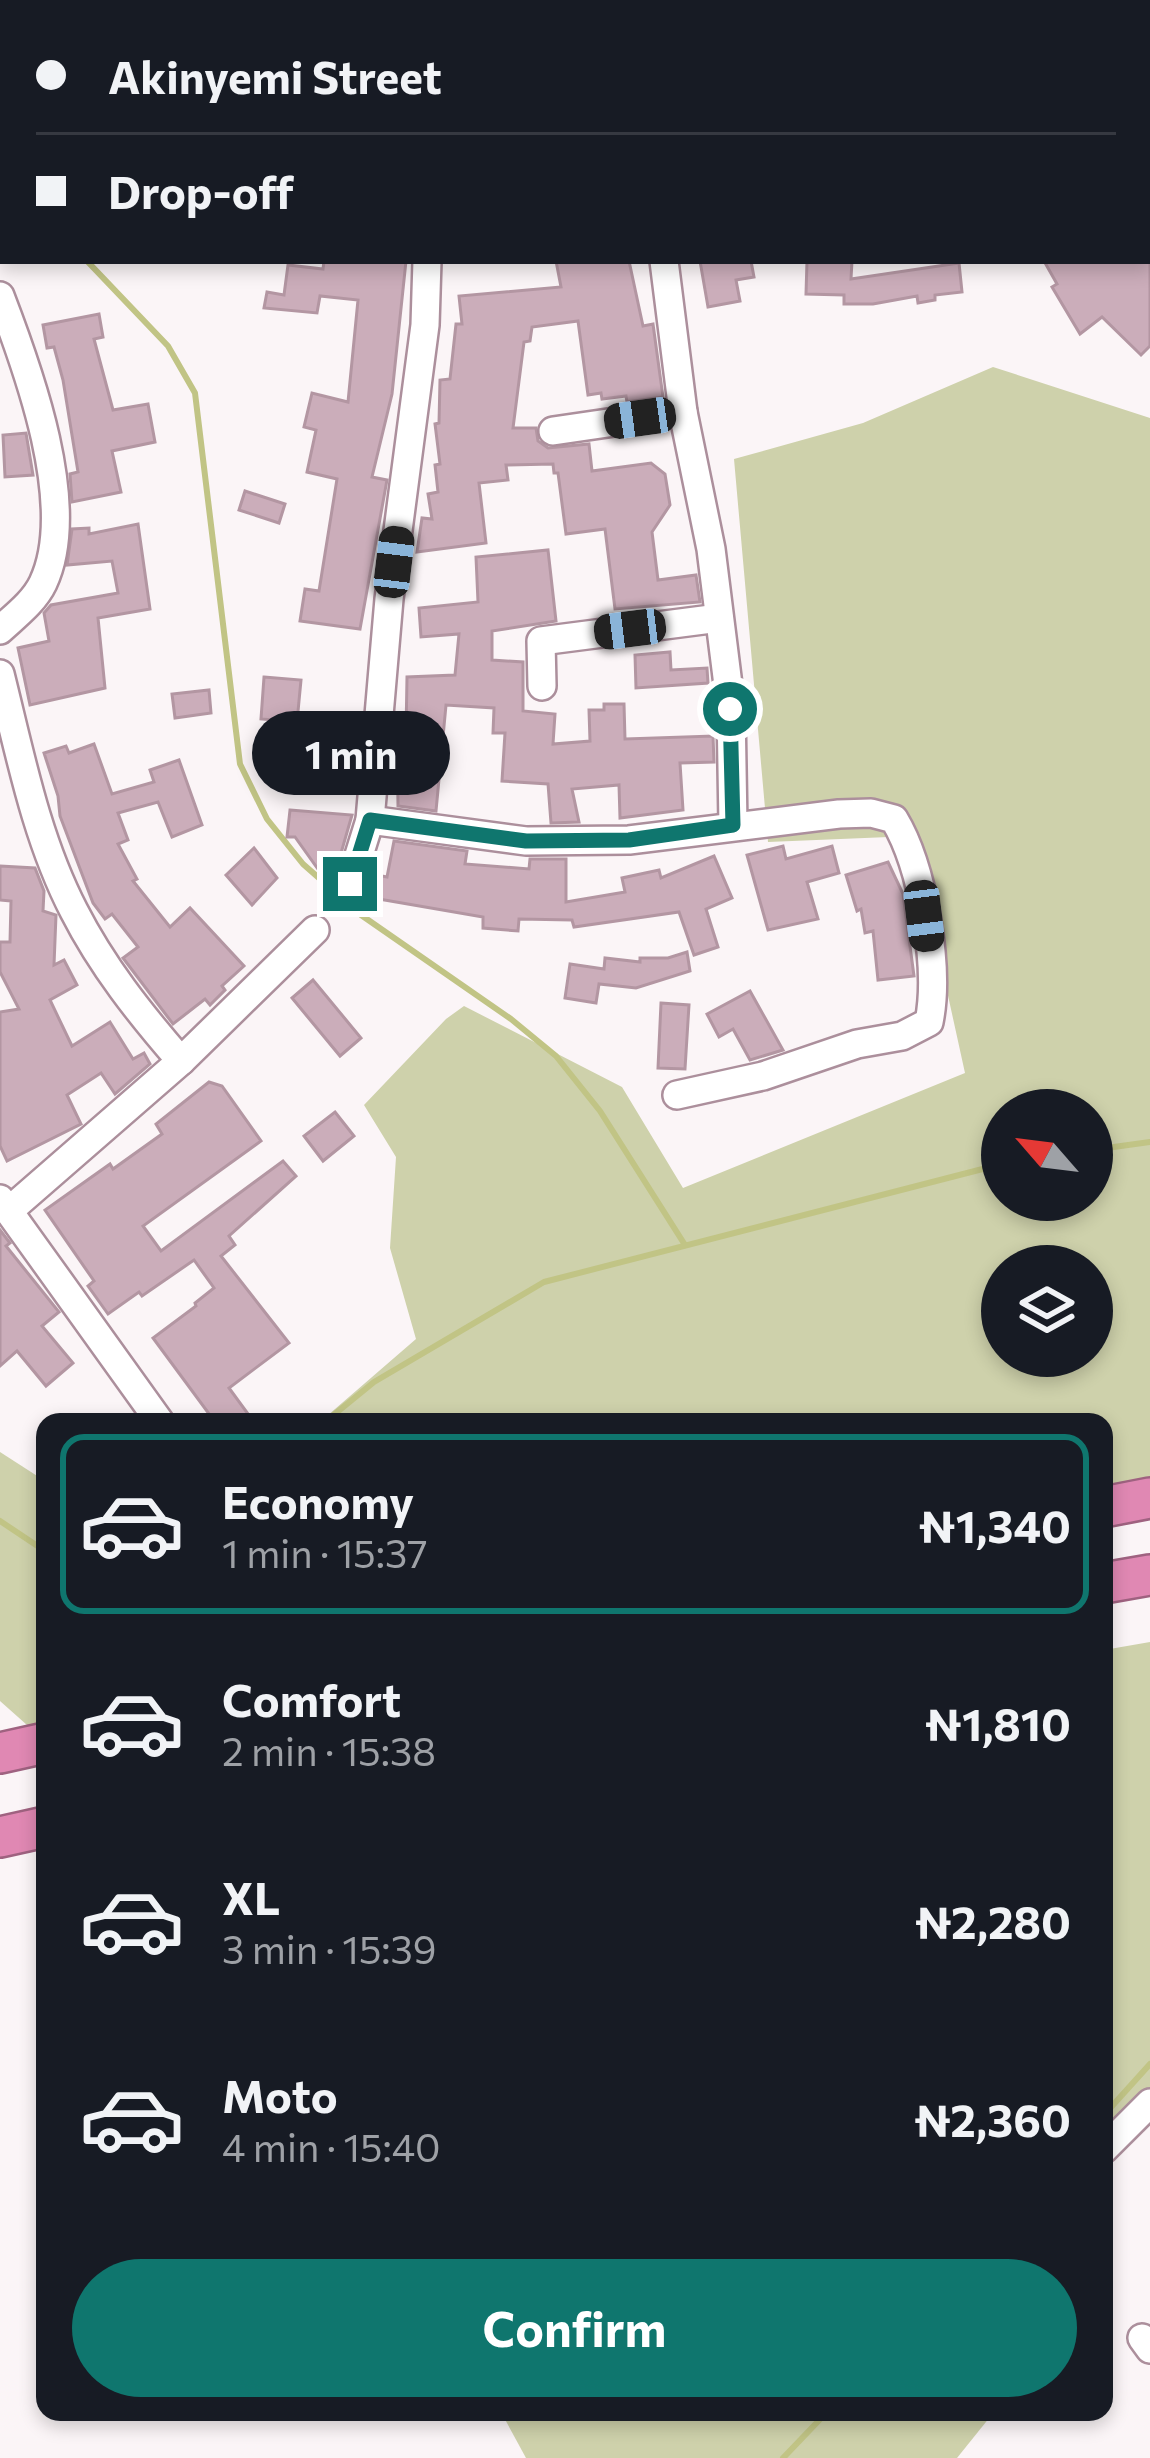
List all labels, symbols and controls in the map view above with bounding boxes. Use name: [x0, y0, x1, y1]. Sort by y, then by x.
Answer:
text: Akinyemi Street: [108, 48, 442, 103]
text: Drop-off: [108, 163, 294, 218]
car: [602, 395, 678, 441]
car: [372, 524, 416, 600]
car: [592, 607, 668, 651]
route start: [703, 682, 757, 736]
callout: 1 min: [251, 710, 449, 794]
text: 1 min: [305, 729, 397, 777]
route end: [323, 857, 377, 911]
car: [902, 878, 946, 954]
north arrow: [981, 1089, 1113, 1221]
map controls: [981, 1089, 1113, 1377]
button: layers: [981, 1245, 1113, 1377]
icon: car: [78, 1470, 186, 1578]
text: Economy: [222, 1473, 414, 1528]
text: ₦1,340: [918, 1497, 1071, 1552]
text: 1 min · 15:37: [222, 1528, 428, 1576]
icon: car: [78, 1668, 186, 1776]
text: Comfort: [222, 1671, 401, 1726]
text: ₦1,810: [925, 1695, 1071, 1750]
text: 2 min · 15:38: [222, 1726, 436, 1774]
icon: car: [78, 1866, 186, 1974]
text: XL: [222, 1869, 280, 1924]
text: ₦2,280: [915, 1893, 1071, 1948]
text: 3 min · 15:39: [222, 1924, 436, 1972]
icon: car: [78, 2064, 186, 2172]
text: Moto: [222, 2067, 338, 2122]
text: ₦2,360: [914, 2091, 1071, 2146]
text: 4 min · 15:40: [222, 2122, 441, 2170]
button: Confirm: [72, 2259, 1077, 2397]

